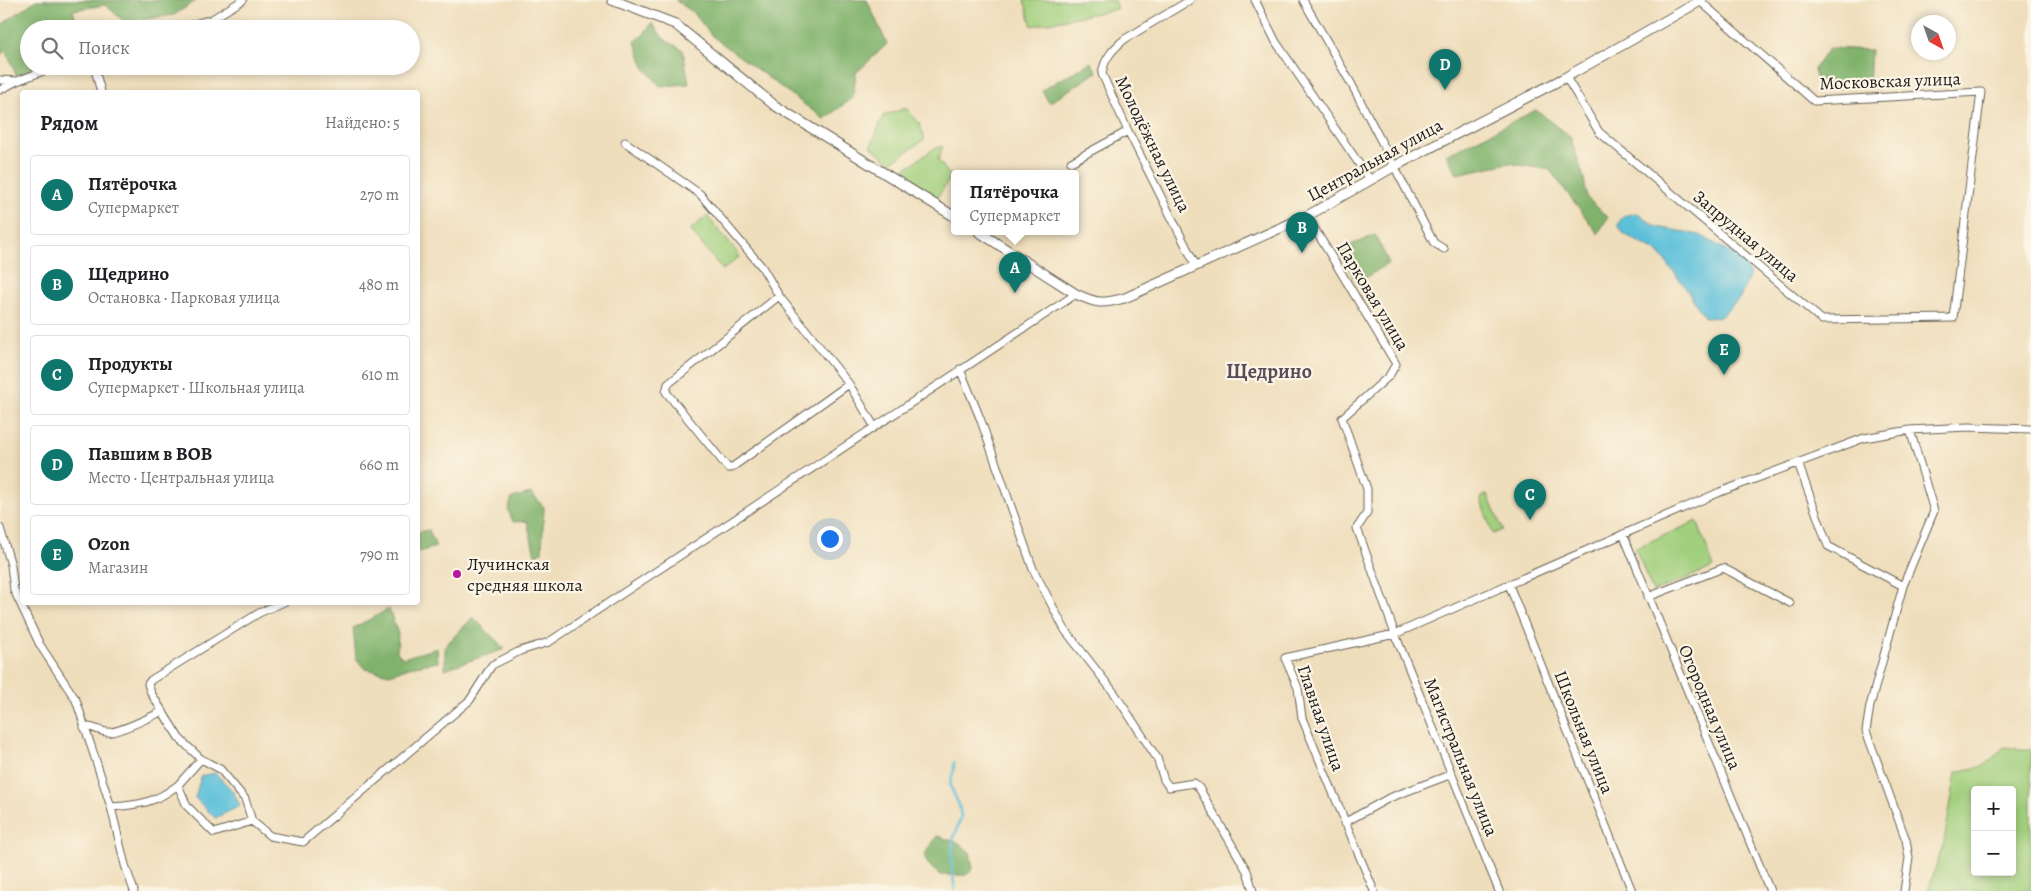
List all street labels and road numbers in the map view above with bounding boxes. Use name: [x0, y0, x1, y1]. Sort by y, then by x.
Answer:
street label: Московская улица: [1819, 67, 1962, 95]
street label: Молодёжная улица: [1109, 72, 1197, 217]
street label: Центральная улица: [1303, 113, 1447, 207]
street label: Запрудная улица: [1688, 185, 1804, 288]
street label: Парковая улица: [1331, 237, 1415, 356]
street label: Огородная улица: [1673, 641, 1747, 774]
street label: Главная улица: [1292, 662, 1351, 775]
street label: Школьная улица: [1548, 667, 1620, 798]
street label: Магистральная улица: [1418, 674, 1504, 840]

